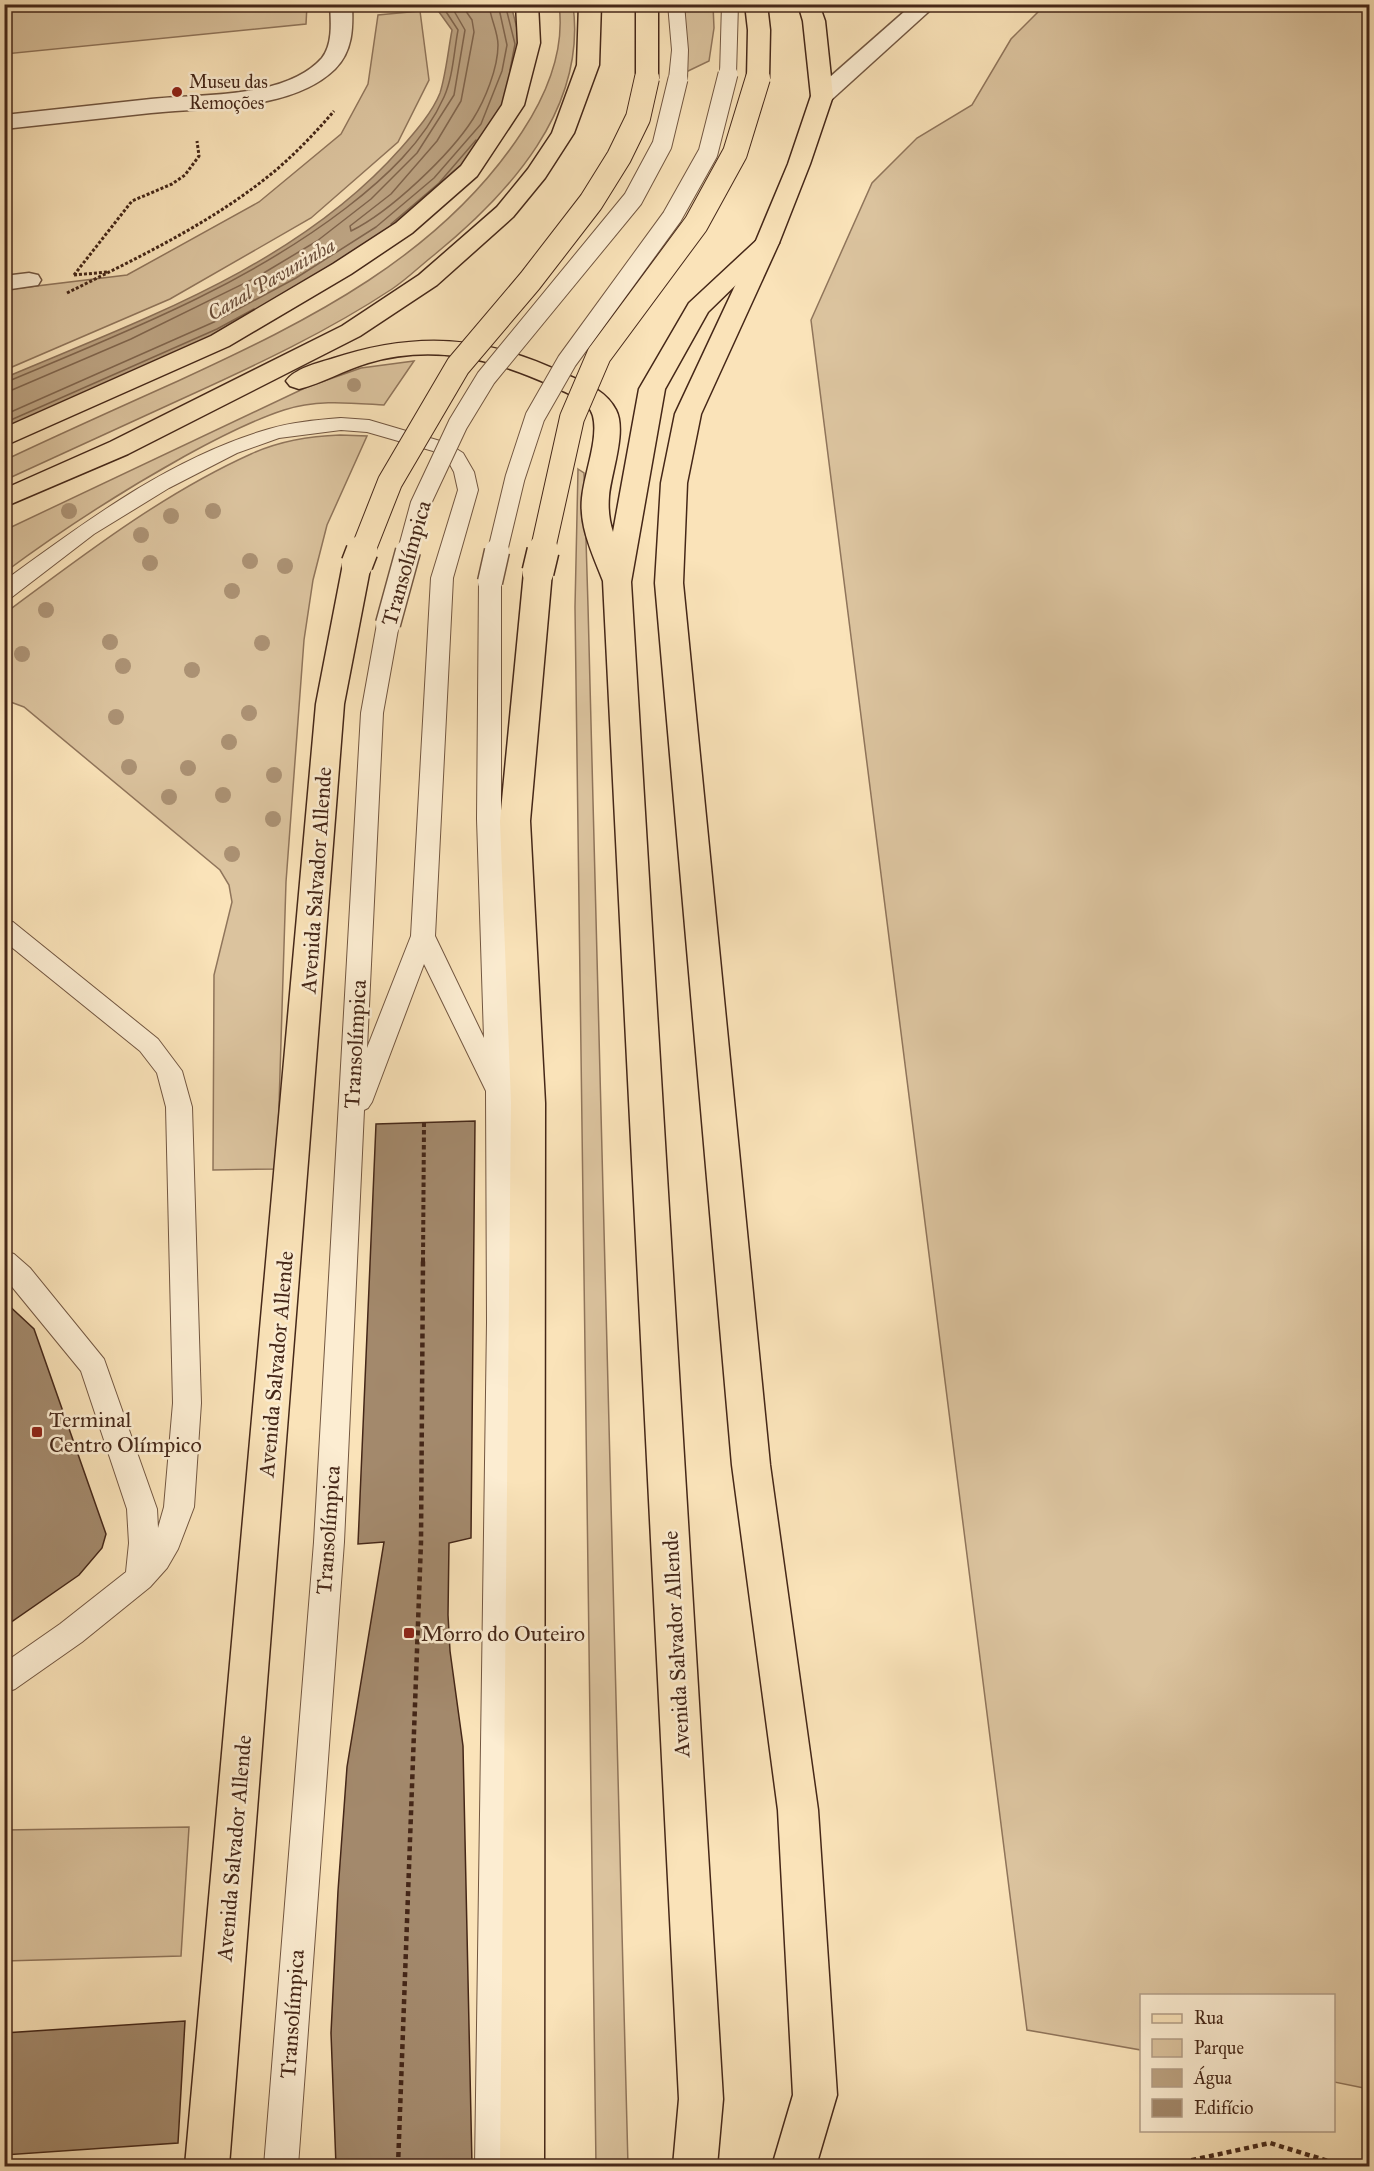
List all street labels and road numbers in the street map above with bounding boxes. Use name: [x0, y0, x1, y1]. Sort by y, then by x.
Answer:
street label: Transolímpica: [375, 497, 437, 629]
street label: Avenida Salvador Allende: [295, 766, 337, 995]
street label: Transolímpica: [338, 978, 372, 1109]
street label: Avenida Salvador Allende: [253, 1250, 299, 1479]
street label: Transolímpica: [310, 1464, 346, 1595]
street label: Avenida Salvador Allende: [657, 1530, 695, 1759]
street label: Avenida Salvador Allende: [211, 1734, 257, 1963]
street label: Transolímpica: [274, 1948, 310, 2079]

